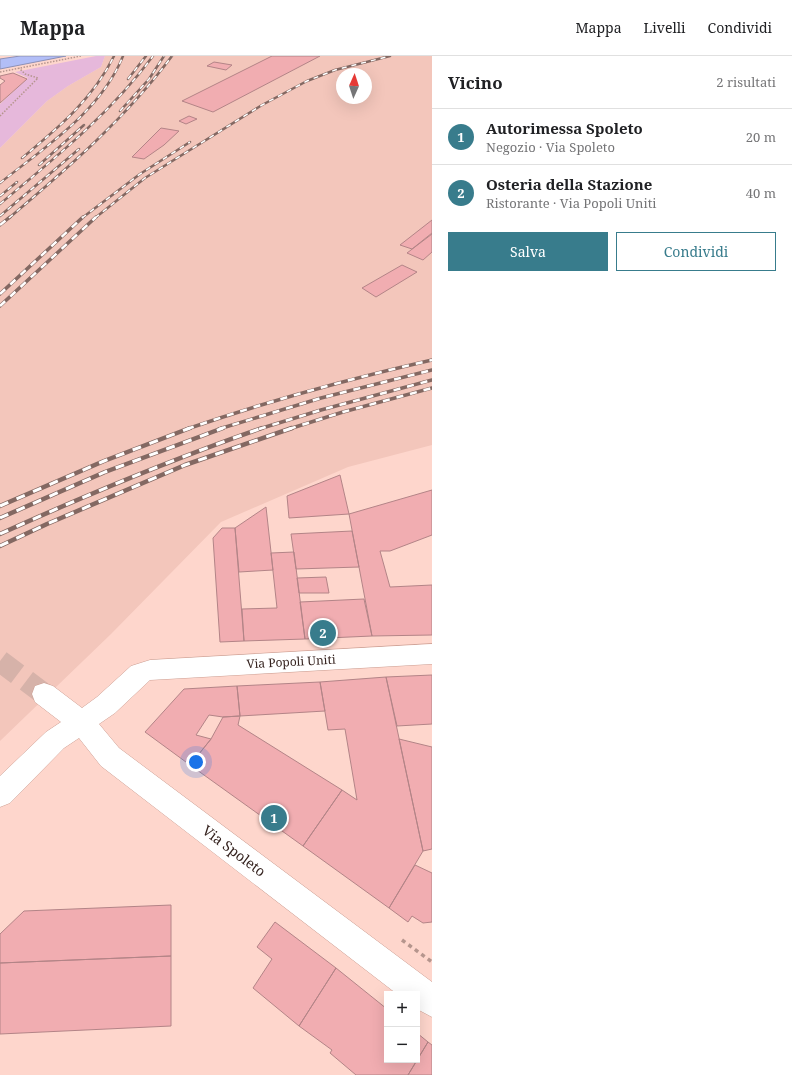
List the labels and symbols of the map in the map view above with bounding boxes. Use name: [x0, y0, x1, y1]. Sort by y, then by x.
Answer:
north arrow: [336, 68, 372, 104]
pin: 2: [310, 618, 336, 648]
street label: Via Popoli Uniti: [246, 651, 336, 672]
your location: [186, 752, 206, 772]
pin: 1: [261, 803, 287, 833]
street label: Via Spoleto: [199, 821, 270, 881]

